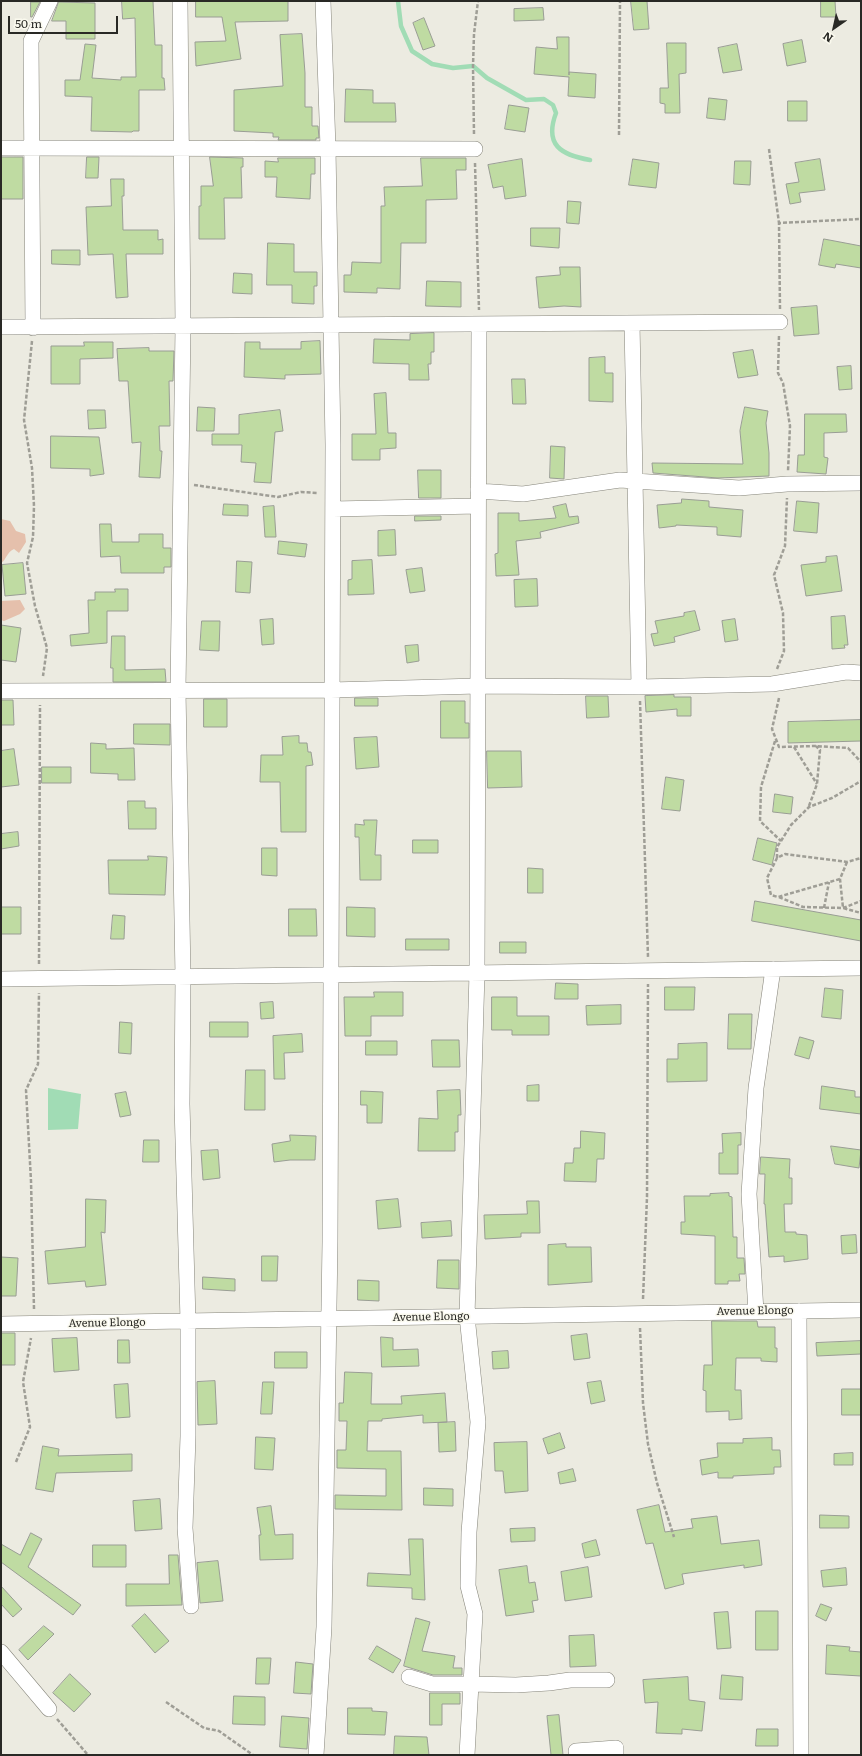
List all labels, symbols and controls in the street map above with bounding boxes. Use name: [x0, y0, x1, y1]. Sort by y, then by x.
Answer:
scale bar: [10, 8, 120, 34]
north arrow: [814, 8, 854, 48]
text: 50 m: [15, 14, 42, 32]
text: N: [819, 29, 836, 47]
street label: Avenue Elongo: [716, 1304, 794, 1318]
street label: Avenue Elongo: [392, 1310, 470, 1324]
street label: Avenue Elongo: [68, 1316, 146, 1330]

